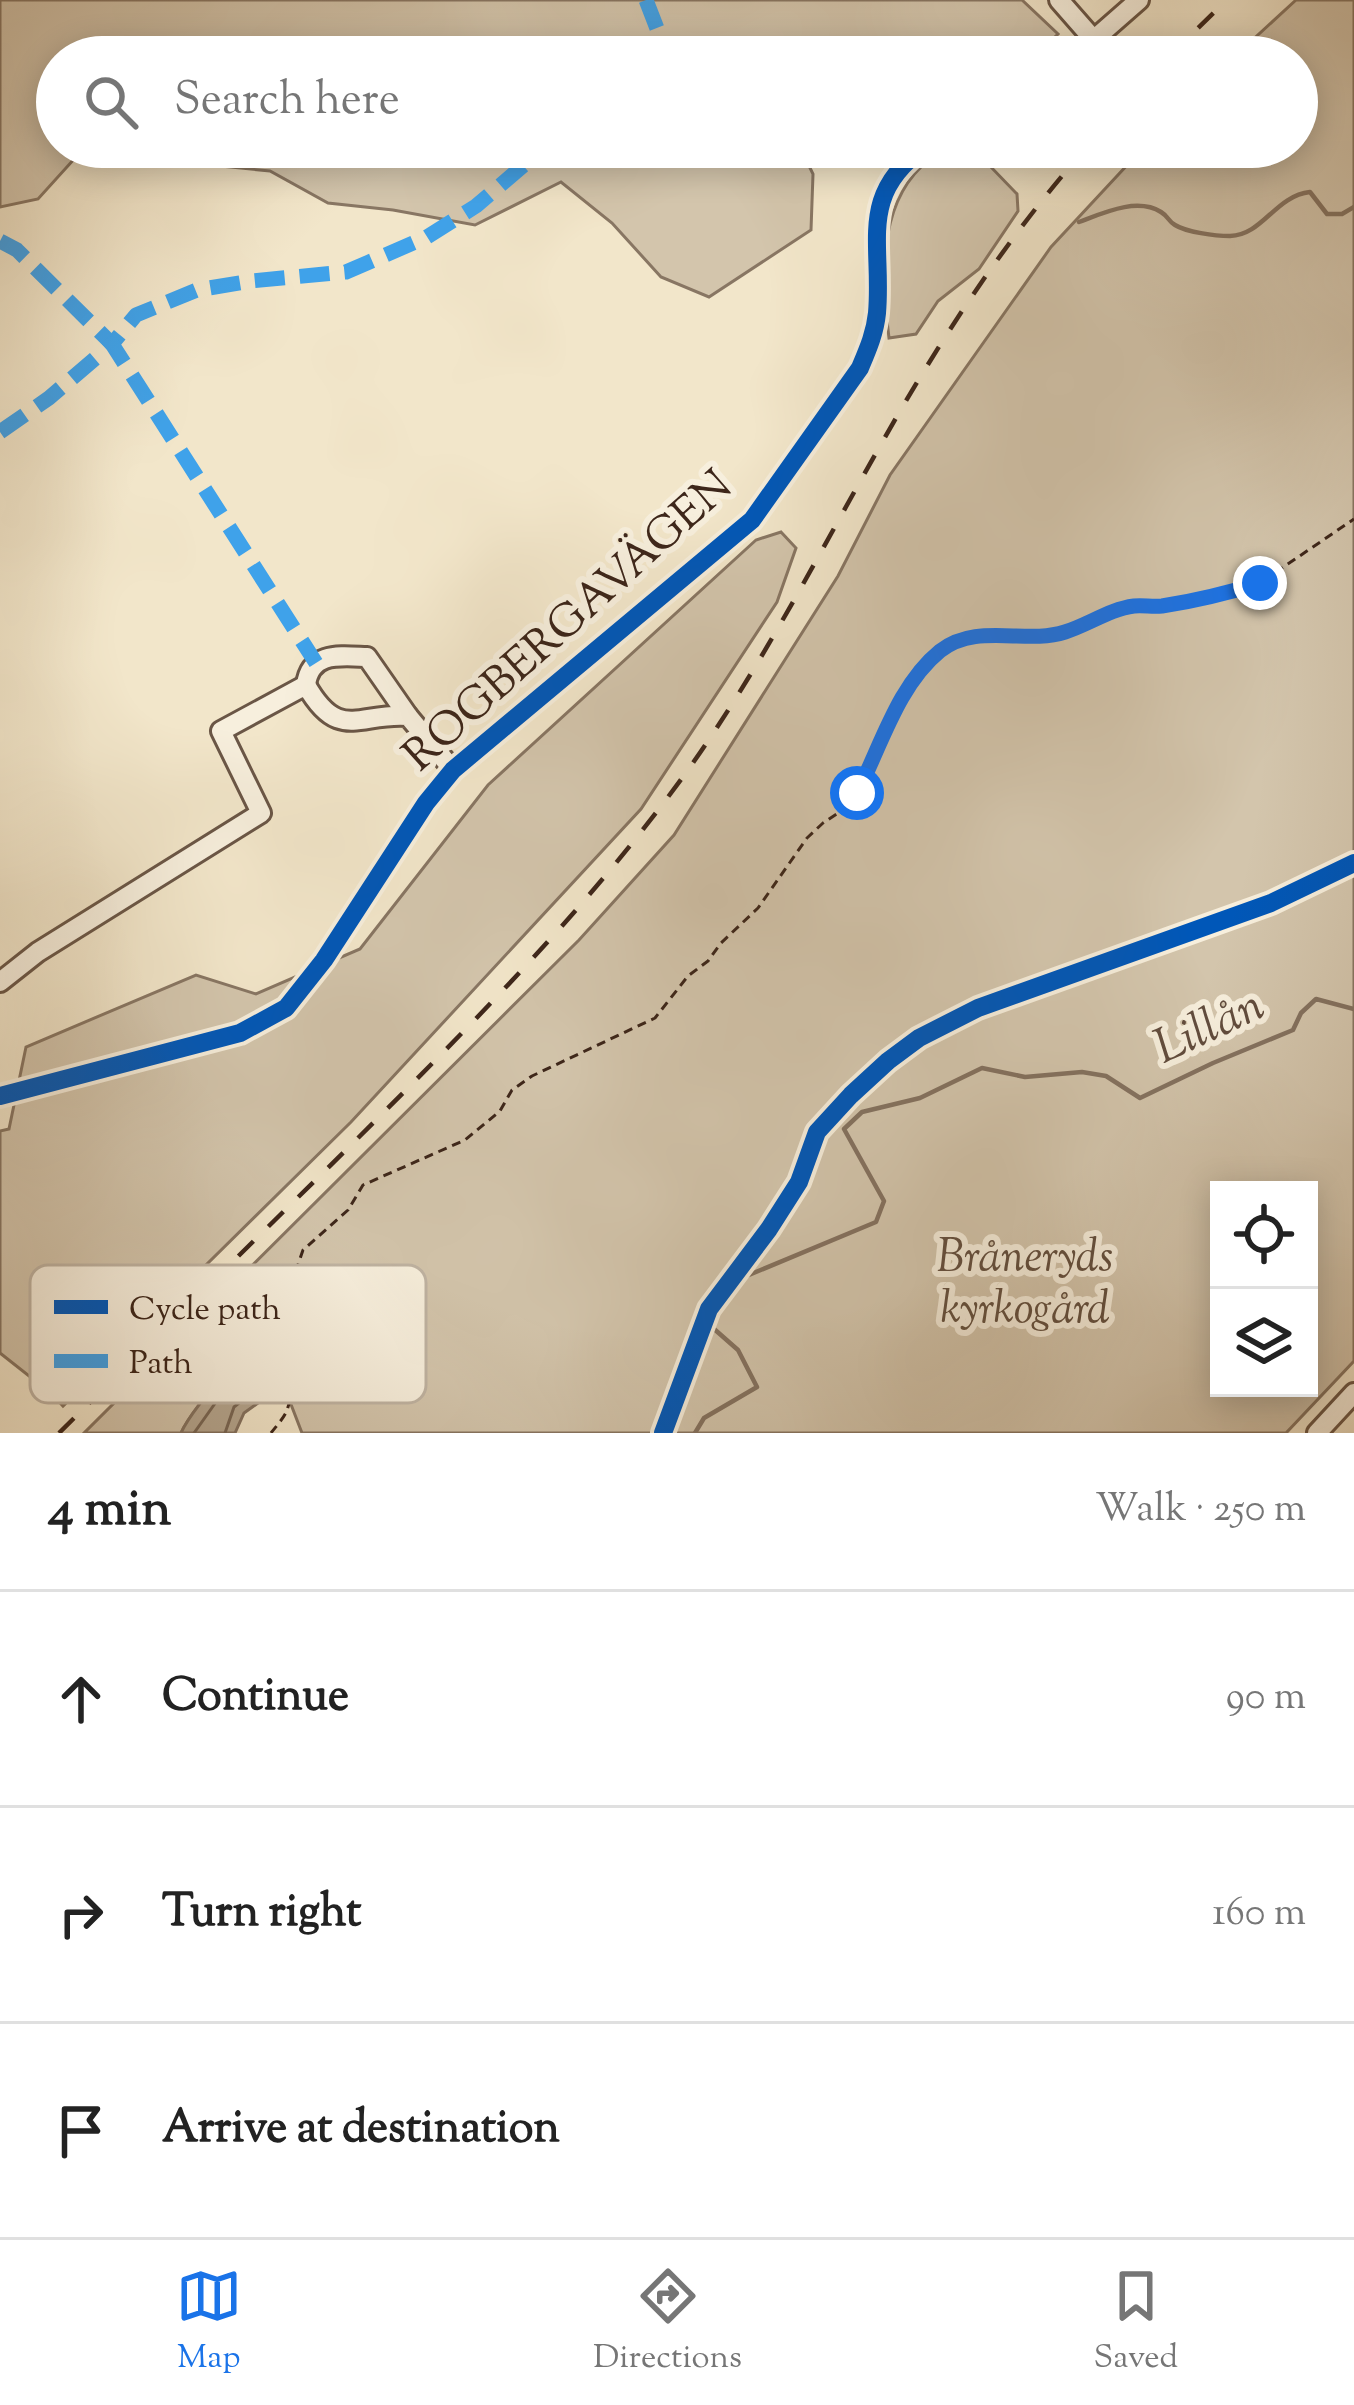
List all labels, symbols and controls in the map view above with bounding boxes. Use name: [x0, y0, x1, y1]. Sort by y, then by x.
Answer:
search box: [36, 36, 1318, 168]
icon: search: [78, 69, 144, 135]
text: Search here: [174, 70, 400, 135]
street label: ROGBERGAVÄGEN: [391, 457, 749, 789]
route end: [1233, 556, 1287, 610]
route start: [830, 766, 884, 820]
water label: Lillån: [1143, 973, 1277, 1085]
map controls: [1210, 1181, 1318, 1397]
button: locate: [1210, 1181, 1318, 1289]
park label: Bråneryds kyrkogård: [937, 1227, 1113, 1344]
legend: [30, 1265, 426, 1403]
text: Cycle path: [129, 1287, 281, 1335]
button: layers: [1210, 1289, 1318, 1397]
text: Path: [129, 1341, 193, 1389]
text: 4 min: [48, 1475, 171, 1548]
text: Walk · 250 m: [1095, 1483, 1306, 1539]
icon: ahead: [48, 1666, 114, 1732]
text: Continue: [162, 1666, 349, 1731]
text: 90 m: [1226, 1671, 1306, 1727]
icon: right: [48, 1882, 114, 1948]
text: Turn right: [162, 1882, 361, 1947]
text: 160 m: [1212, 1887, 1306, 1943]
icon: arrive: [48, 2098, 114, 2164]
text: Arrive at destination: [162, 2098, 560, 2163]
tab: Map: [176, 2263, 242, 2383]
tab: Directions: [593, 2263, 742, 2383]
tab: Saved: [1094, 2263, 1178, 2383]

